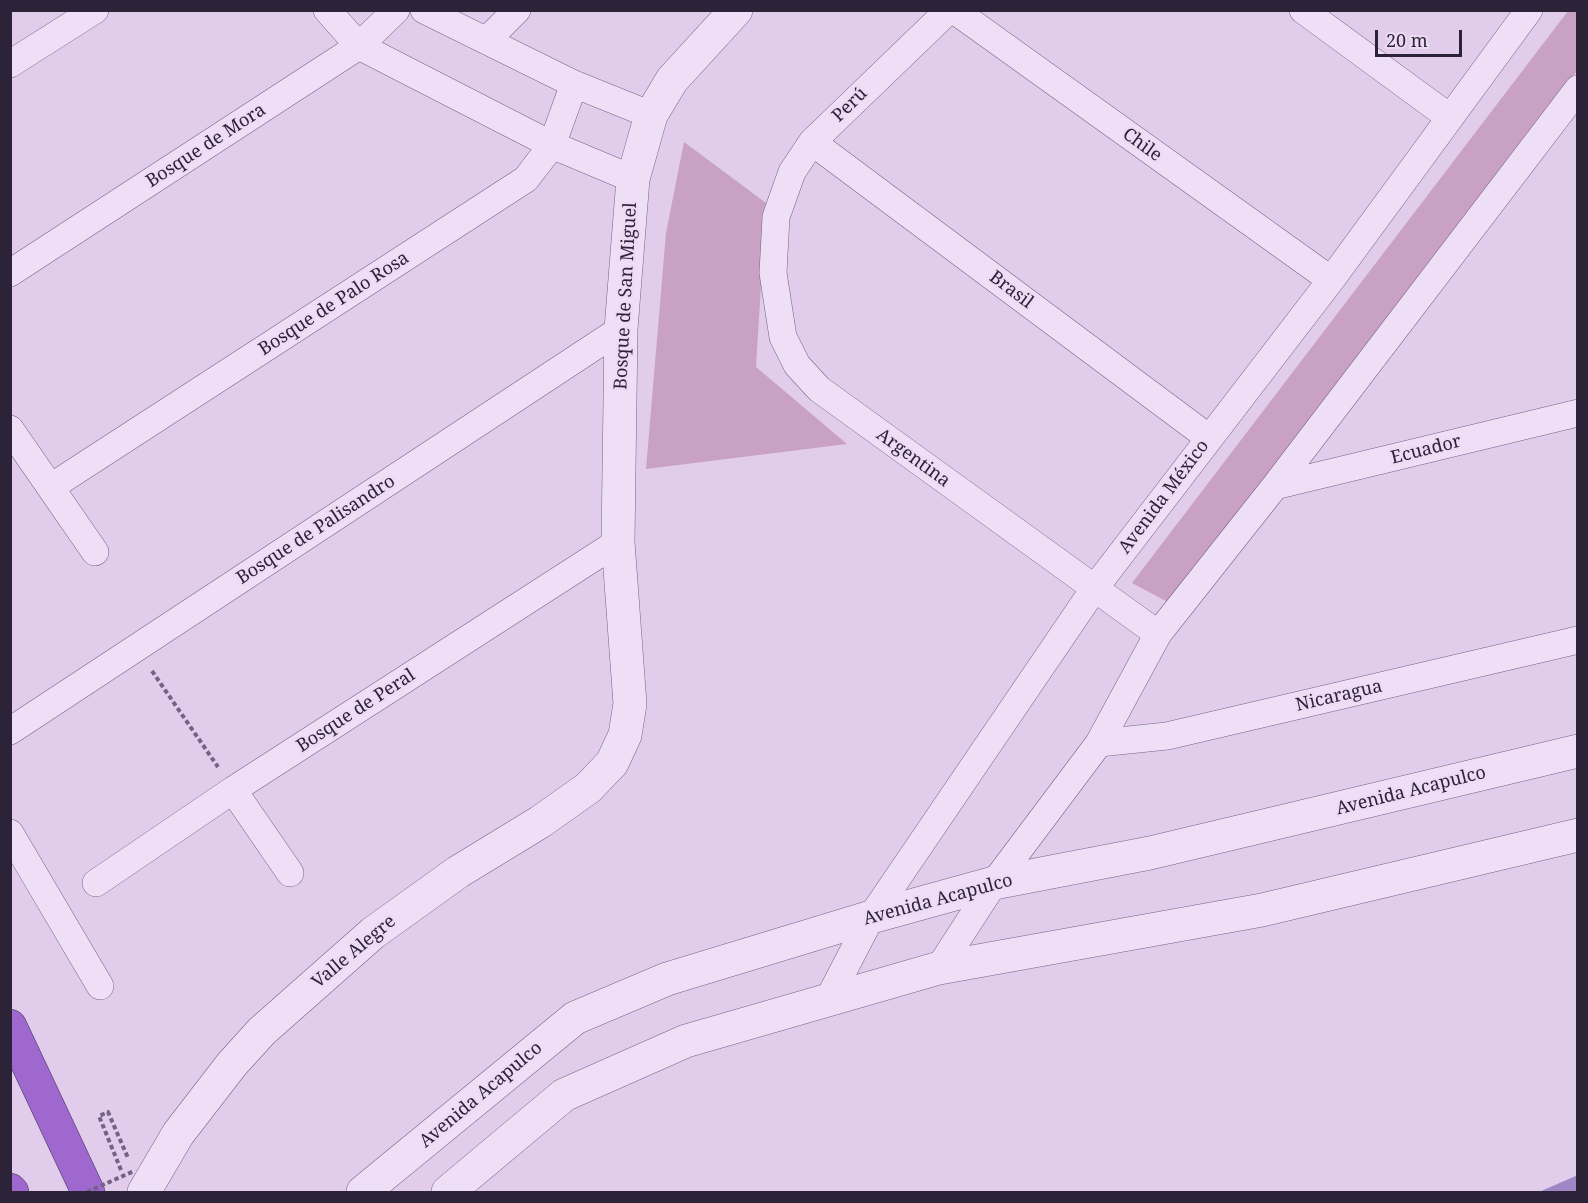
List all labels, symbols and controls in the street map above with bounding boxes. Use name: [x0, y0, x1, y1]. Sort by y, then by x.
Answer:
scale bar: [1378, 18, 1465, 56]
text: 20 m: [1386, 28, 1428, 52]
street label: Perú: [828, 83, 872, 127]
street label: Bosque de Mora: [142, 99, 270, 193]
street label: Chile: [1118, 123, 1166, 167]
street label: Bosque de San Miguel: [610, 202, 642, 390]
street label: Bosque de Palo Rosa: [255, 247, 413, 361]
street label: Brasil: [985, 266, 1037, 314]
street label: Argentina: [872, 424, 954, 492]
street label: Ecuador: [1389, 431, 1463, 469]
street label: Avenida México: [1114, 436, 1214, 558]
street label: Bosque de Palisandro: [233, 471, 399, 589]
street label: Bosque de Peral: [293, 665, 419, 757]
street label: Nicaragua: [1294, 676, 1384, 716]
street label: Avenida Acapulco: [1334, 762, 1488, 820]
street label: Avenida Acapulco: [861, 870, 1015, 930]
street label: Valle Alegre: [308, 911, 400, 993]
street label: Avenida Acapulco: [415, 1037, 547, 1153]

